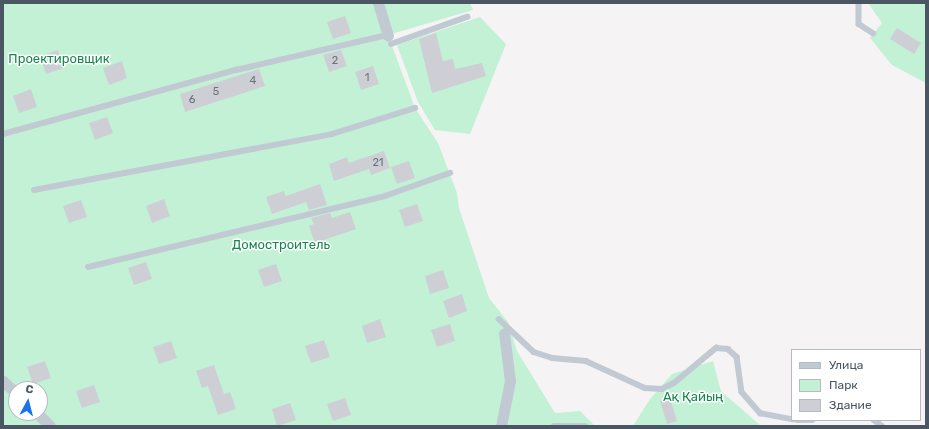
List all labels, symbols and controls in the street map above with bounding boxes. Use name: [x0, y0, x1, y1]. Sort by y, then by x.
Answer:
park label: Проектировщик: [8, 51, 110, 67]
house number: 2: [332, 54, 338, 68]
house number: 1: [365, 71, 369, 85]
house number: 4: [250, 74, 256, 88]
house number: 5: [213, 85, 219, 99]
house number: 6: [189, 93, 195, 107]
house number: 21: [372, 156, 384, 170]
park label: Домостроитель: [232, 237, 330, 253]
legend: [791, 349, 921, 421]
text: Улица: [829, 358, 863, 372]
text: Парк: [829, 378, 858, 392]
north arrow: [8, 381, 48, 421]
text: С: [25, 383, 34, 397]
park label: Ақ Қайың: [663, 389, 723, 405]
text: Здание: [829, 398, 872, 412]

